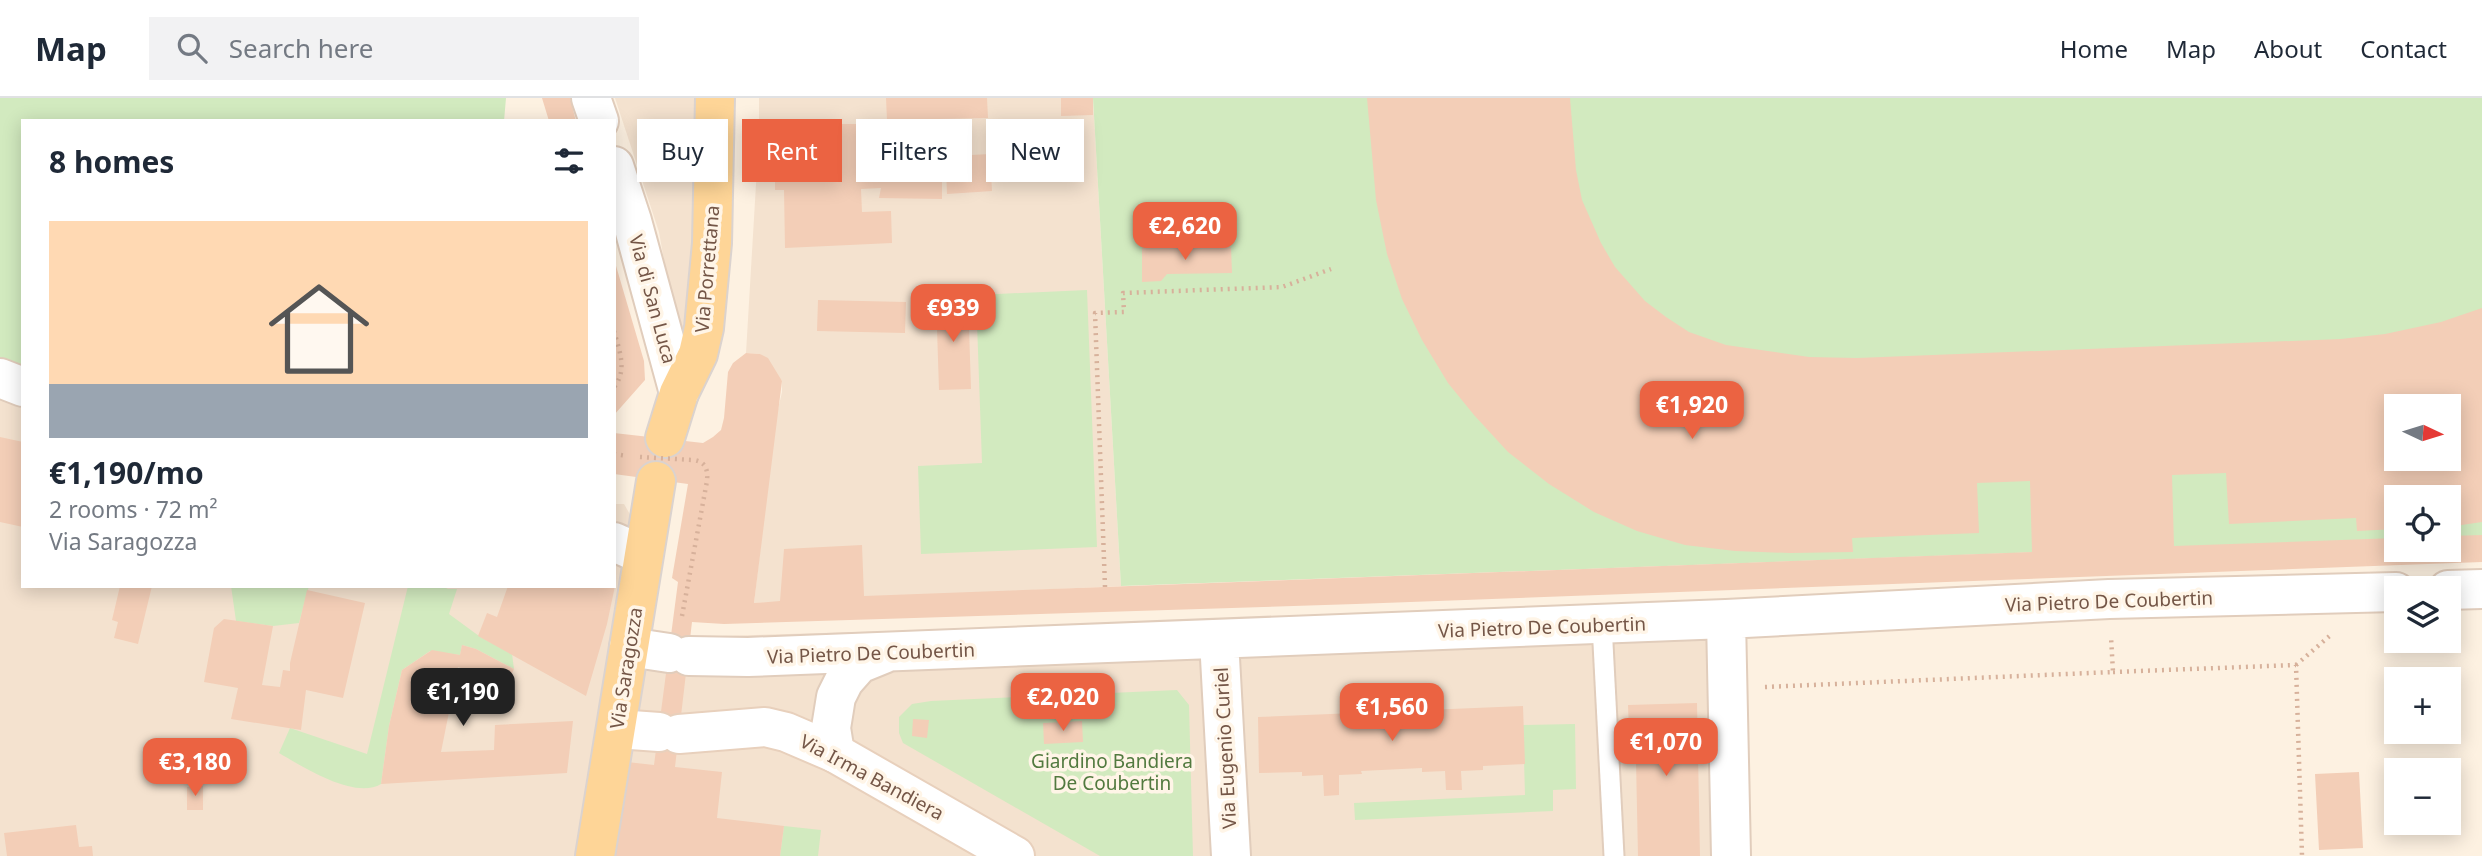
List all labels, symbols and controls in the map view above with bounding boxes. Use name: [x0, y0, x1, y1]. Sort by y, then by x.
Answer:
search box: [149, 17, 639, 80]
text: Map: [35, 26, 107, 71]
icon: search: [173, 29, 211, 67]
text: Search here: [229, 30, 373, 66]
text: Home: [2060, 32, 2128, 65]
text: Map: [2166, 32, 2216, 65]
text: About: [2254, 32, 2322, 65]
text: Contact: [2360, 32, 2447, 65]
chip: Buy: [637, 119, 728, 182]
chip: Rent: [742, 119, 842, 182]
chip: Filters: [856, 119, 972, 182]
chip: New: [986, 119, 1084, 182]
text: 8 homes: [49, 141, 174, 182]
icon: filters: [550, 142, 588, 180]
pin: €2,620: [1128, 202, 1242, 262]
street label: Via Porrettana: [688, 204, 726, 334]
text: €2,620: [1149, 209, 1221, 241]
street label: Via di San Luca: [623, 232, 683, 366]
icon: home: [256, 266, 382, 392]
pin: €939: [912, 285, 994, 344]
text: €939: [927, 291, 979, 323]
pin: €1,920: [1635, 382, 1749, 441]
text: €1,920: [1656, 388, 1728, 420]
north arrow: [2384, 394, 2460, 471]
map controls: [2384, 394, 2461, 835]
text: €1,190/mo: [49, 452, 204, 493]
button: locate: [2384, 485, 2461, 562]
text: 2 rooms · 72 m²: [49, 493, 218, 525]
text: Via Saragozza: [49, 525, 197, 557]
button: layers: [2384, 576, 2461, 653]
street label: Via Pietro De Coubertin: [2004, 584, 2214, 618]
street label: Via Saragozza: [604, 605, 648, 731]
street label: Via Pietro De Coubertin: [1437, 610, 1647, 644]
street label: Via Pietro De Coubertin: [766, 636, 976, 670]
street label: Via Eugenio Curiel: [1208, 667, 1242, 829]
button: +: [2384, 667, 2461, 744]
pin: €1,190: [406, 668, 520, 728]
pin: €2,020: [1006, 674, 1120, 733]
text: €1,190: [427, 675, 499, 707]
text: €2,020: [1027, 680, 1099, 712]
pin: €1,560: [1335, 684, 1449, 743]
text: €1,560: [1356, 690, 1428, 722]
pin: €1,070: [1609, 718, 1723, 778]
text: €1,070: [1630, 725, 1702, 757]
street label: Via Irma Bandiera: [795, 728, 949, 826]
pin: €3,180: [138, 738, 252, 798]
text: €3,180: [159, 745, 231, 777]
park label: Giardino Bandiera De Coubertin: [1031, 748, 1193, 796]
button: −: [2384, 758, 2461, 835]

